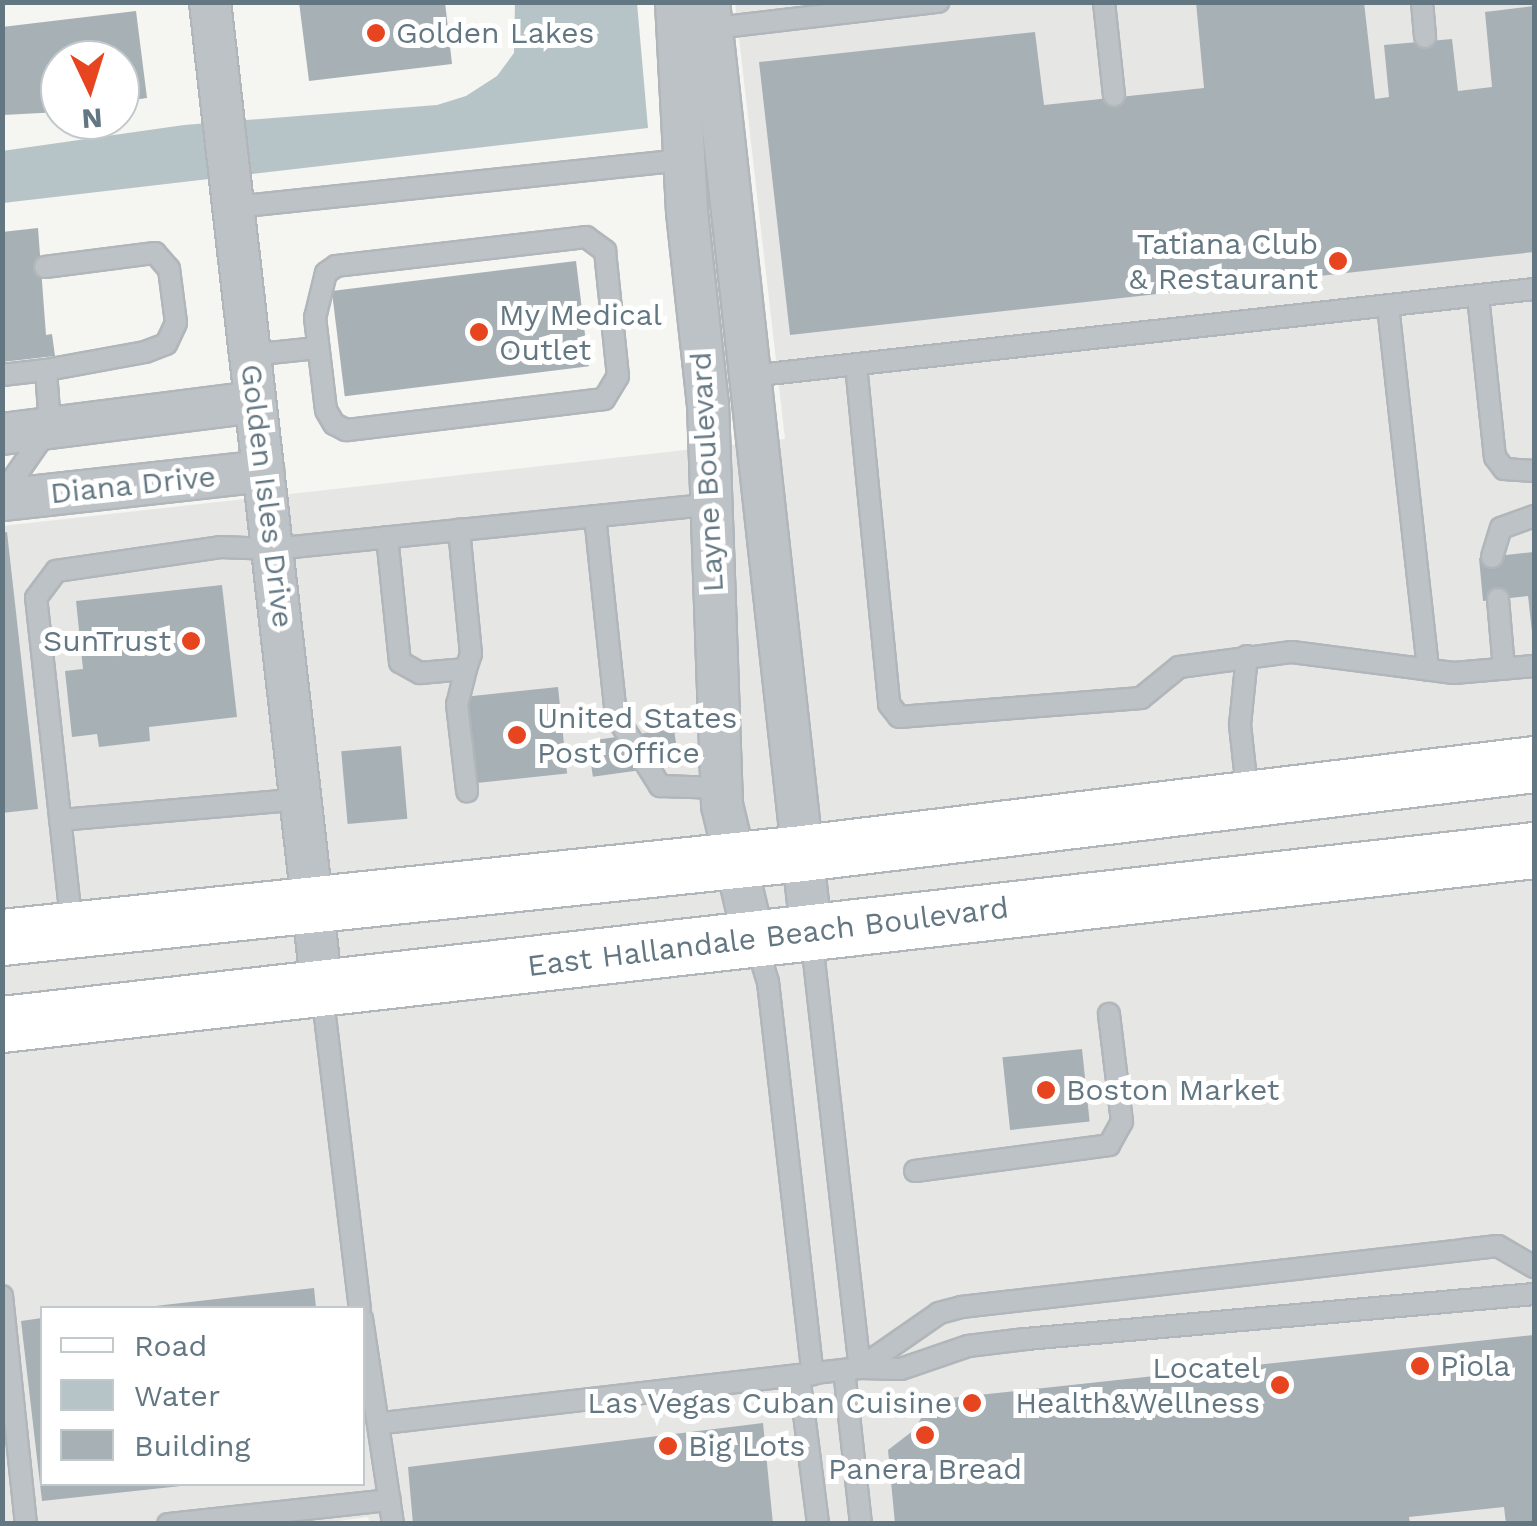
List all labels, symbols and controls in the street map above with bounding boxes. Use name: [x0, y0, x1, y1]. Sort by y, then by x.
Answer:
place label: Golden Lakes: [396, 15, 594, 51]
marker: Golden Lakes: [365, 22, 387, 44]
north arrow: [40, 40, 140, 140]
text: N: [80, 101, 103, 136]
place label: Tatiana Club & Restaurant: [1129, 226, 1318, 296]
marker: Tatiana Club & Restaurant: [1327, 250, 1349, 272]
place label: My Medical Outlet: [499, 297, 663, 368]
marker: My Medical Outlet: [468, 321, 490, 343]
street label: Layne Boulevard: [683, 351, 731, 593]
street label: Golden Isles Drive: [233, 362, 301, 630]
street label: Diana Drive: [48, 458, 218, 512]
place label: SunTrust: [43, 623, 171, 659]
marker: SunTrust: [180, 630, 202, 652]
place label: United States Post Office: [537, 700, 737, 770]
marker: United States Post Office: [506, 724, 528, 746]
street label: East Hallandale Beach Boulevard: [525, 890, 1011, 984]
place label: Boston Market: [1066, 1072, 1279, 1108]
marker: Boston Market: [1035, 1079, 1057, 1101]
legend: [40, 1306, 365, 1486]
text: Road: [134, 1328, 207, 1363]
place label: Piola: [1440, 1348, 1510, 1384]
place label: Locatel Health&Wellness: [1015, 1350, 1260, 1420]
marker: Piola: [1409, 1355, 1431, 1377]
marker: Locatel Health&Wellness: [1269, 1374, 1291, 1396]
text: Water: [134, 1378, 220, 1413]
place label: Las Vegas Cuban Cuisine: [586, 1385, 952, 1421]
marker: Las Vegas Cuban Cuisine: [961, 1392, 983, 1414]
marker: Panera Bread: [914, 1424, 936, 1446]
text: Building: [134, 1428, 251, 1463]
place label: Big Lots: [688, 1428, 805, 1464]
marker: Big Lots: [657, 1435, 679, 1457]
place label: Panera Bread: [828, 1451, 1022, 1487]

